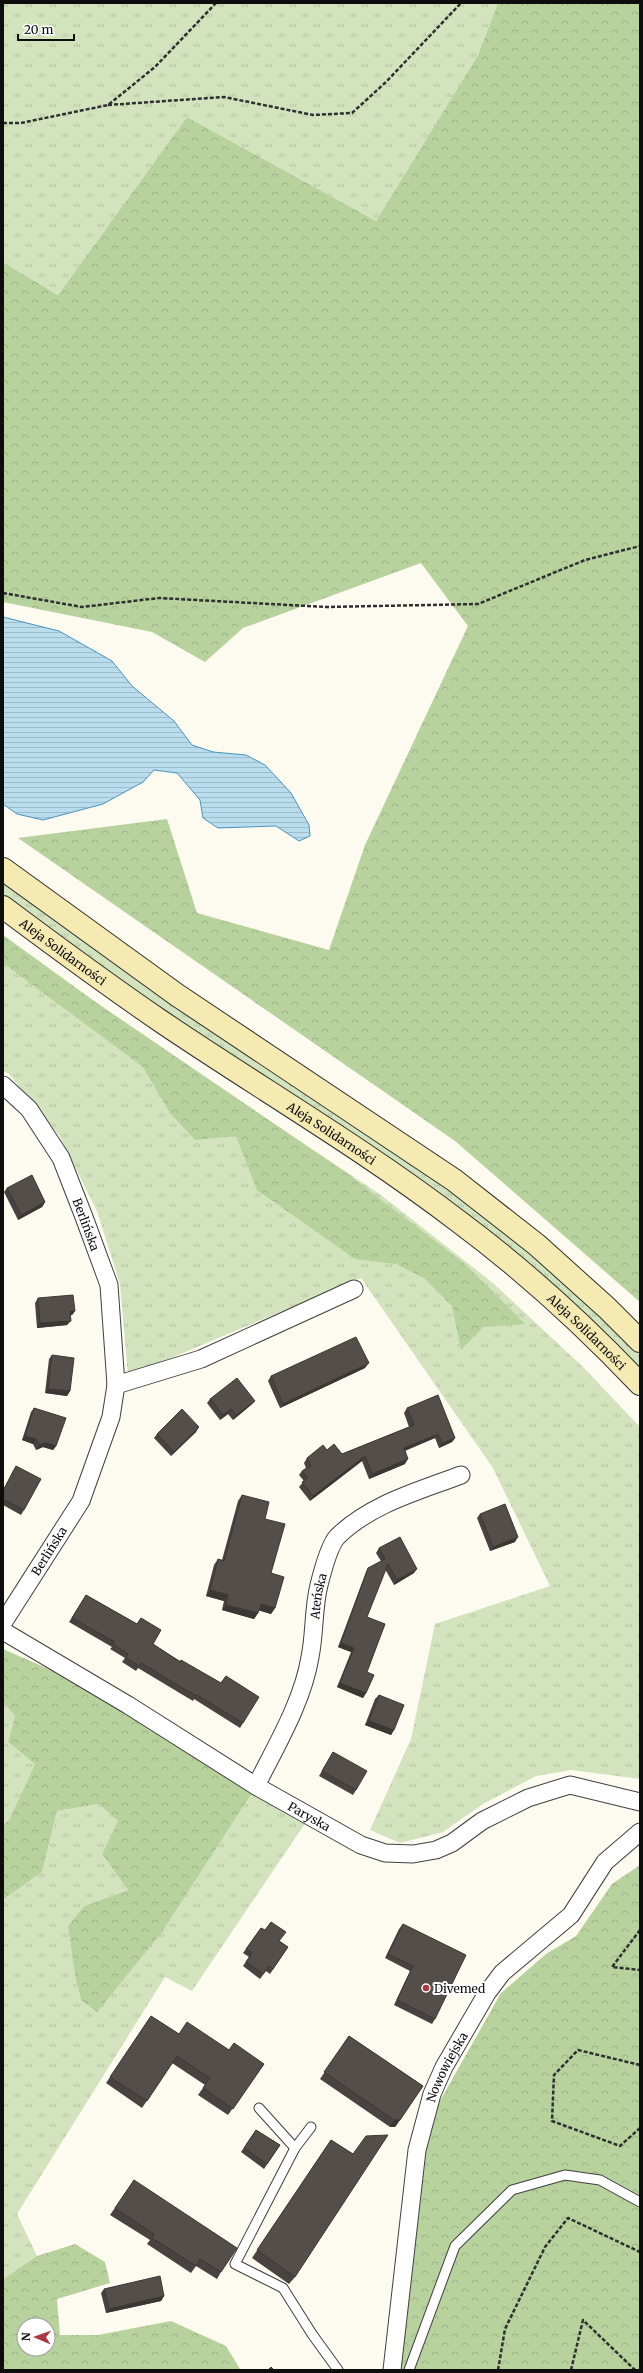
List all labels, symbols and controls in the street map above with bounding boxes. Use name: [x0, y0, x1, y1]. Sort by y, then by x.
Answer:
scale bar: [18, 16, 74, 42]
text: 20 m: [24, 22, 53, 37]
street label: Aleja Solidarności: [16, 914, 110, 988]
street label: Aleja Solidarności: [284, 1098, 379, 1168]
street label: Berlińska: [70, 1196, 103, 1253]
street label: Aleja Solidarności: [544, 1290, 630, 1373]
street label: Berlińska: [28, 1523, 70, 1578]
street label: Ateńska: [307, 1571, 329, 1621]
street label: Paryska: [286, 1798, 334, 1834]
place label: Divemed: [434, 1981, 485, 1996]
marker: Divemed: [421, 1983, 431, 1993]
street label: Nowowiejska: [423, 2029, 471, 2104]
north arrow: [16, 2317, 56, 2357]
text: N: [19, 2332, 33, 2341]

